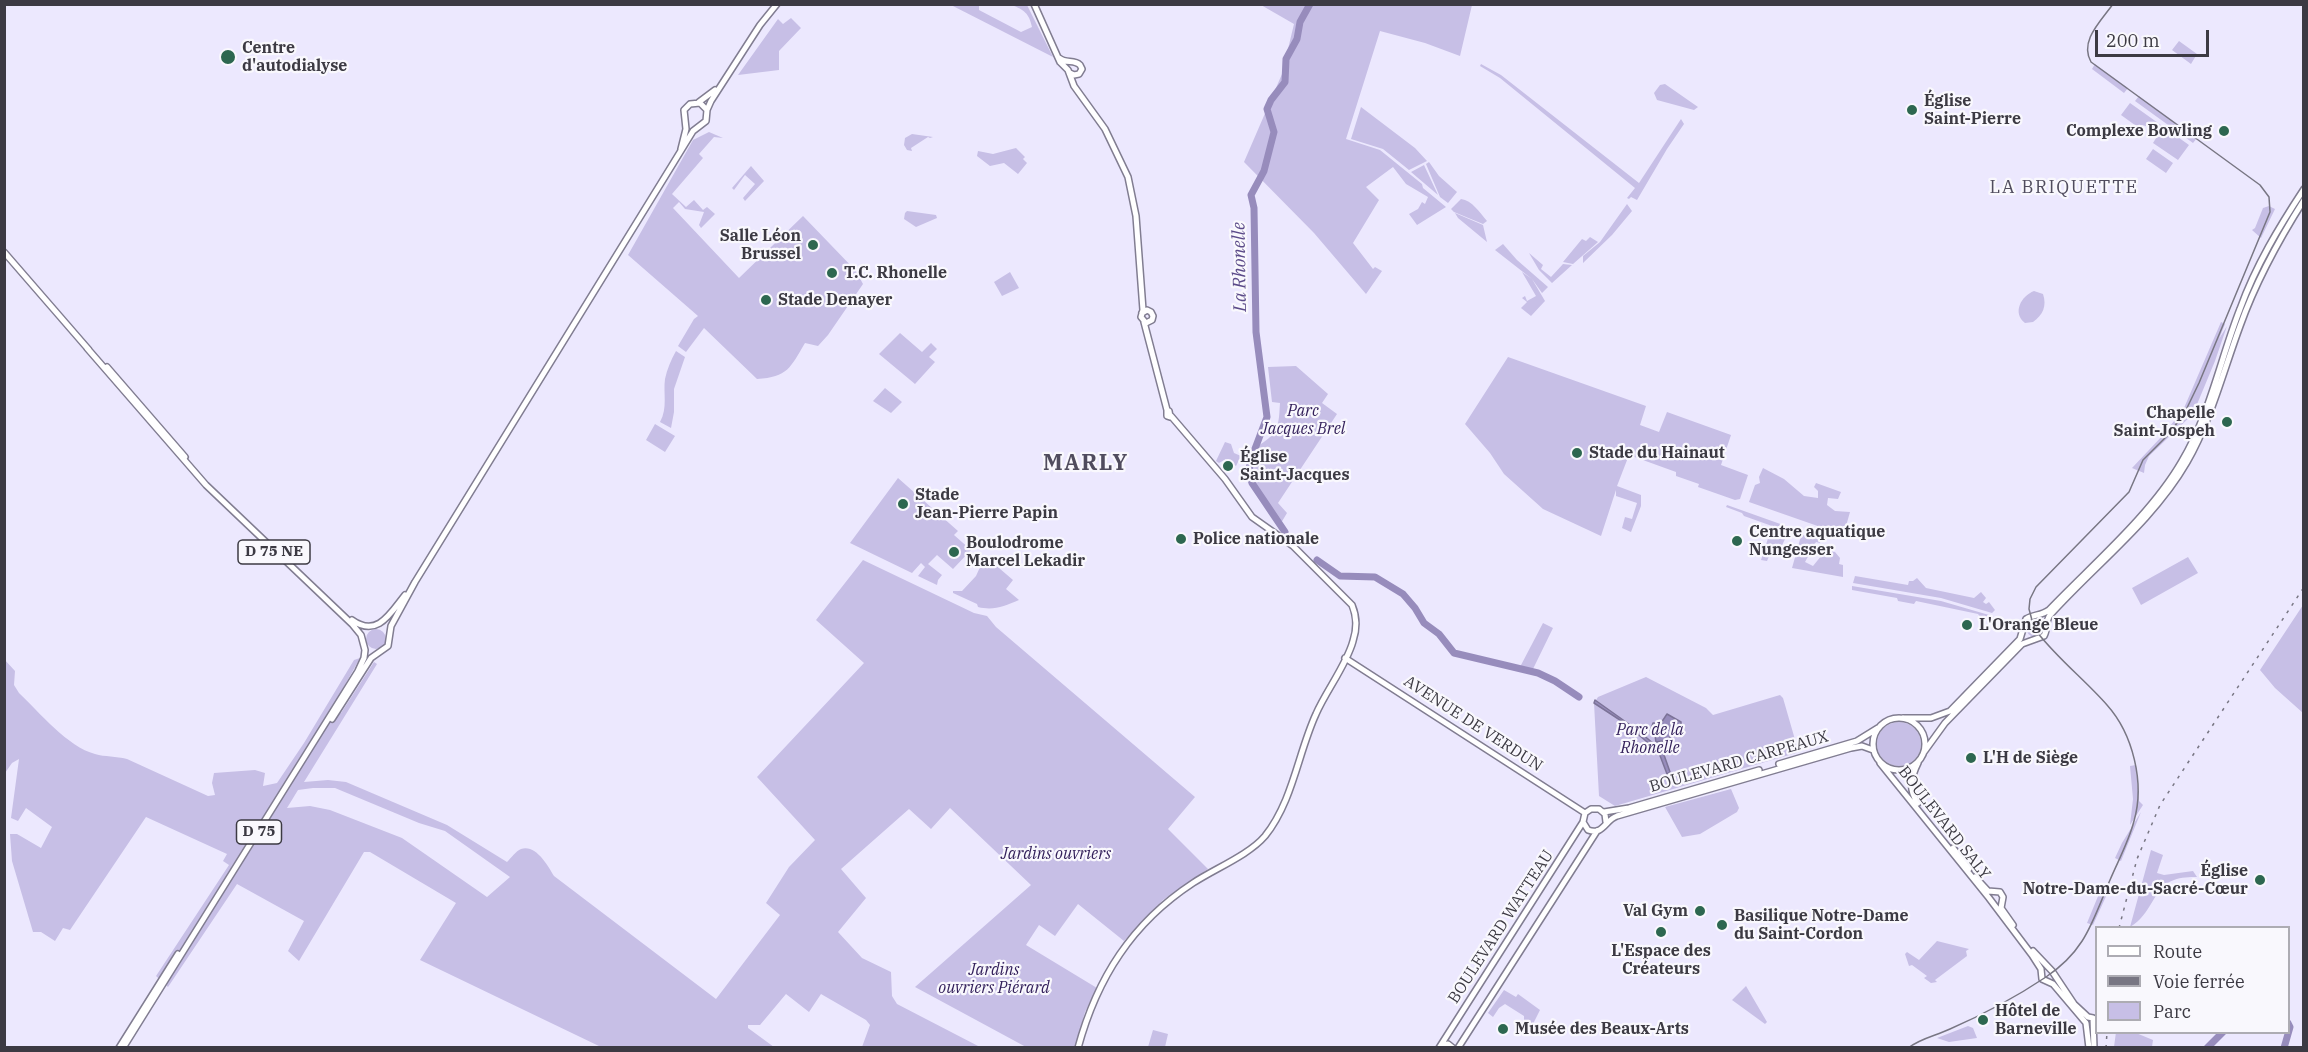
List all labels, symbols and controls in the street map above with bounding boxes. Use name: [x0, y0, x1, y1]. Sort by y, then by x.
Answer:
scale bar: [2098, 18, 2212, 56]
text: 200 m: [2106, 29, 2160, 52]
place label: Centre d'autodialyse: [242, 38, 347, 76]
marker: Centre d'autodialyse: [219, 48, 237, 66]
place label: Église Saint-Pierre: [1924, 91, 2021, 129]
marker: Église Saint-Pierre: [1905, 103, 1919, 117]
place label: Complexe Bowling: [2066, 121, 2212, 141]
marker: Complexe Bowling: [2217, 124, 2231, 138]
district label: LA BRIQUETTE: [1990, 177, 2138, 199]
water label: La Rhonelle: [1228, 222, 1252, 312]
place label: Salle Léon Brussel: [720, 226, 801, 264]
marker: Salle Léon Brussel: [806, 238, 820, 252]
place label: T.C. Rhonelle: [844, 263, 947, 283]
marker: T.C. Rhonelle: [825, 266, 839, 280]
place label: Stade Denayer: [778, 290, 892, 310]
marker: Stade Denayer: [759, 293, 773, 307]
park label: Parc Jacques Brel: [1261, 401, 1345, 439]
place label: Chapelle Saint-Jospeh: [2114, 403, 2215, 441]
marker: Chapelle Saint-Jospeh: [2220, 415, 2234, 429]
place label: Stade du Hainaut: [1589, 443, 1725, 463]
marker: Stade du Hainaut: [1570, 446, 1584, 460]
place label: Église Saint-Jacques: [1240, 447, 1350, 485]
district label: MARLY: [1043, 451, 1129, 477]
marker: Église Saint-Jacques: [1221, 459, 1235, 473]
place label: Stade Jean-Pierre Papin: [915, 485, 1058, 523]
marker: Stade Jean-Pierre Papin: [896, 497, 910, 511]
place label: Centre aquatique Nungesser: [1749, 522, 1885, 560]
place label: Police nationale: [1193, 529, 1319, 549]
marker: Police nationale: [1174, 532, 1188, 546]
place label: Boulodrome Marcel Lekadir: [966, 533, 1085, 571]
marker: Centre aquatique Nungesser: [1730, 534, 1744, 548]
road number: D 75 NE: [238, 540, 310, 564]
marker: Boulodrome Marcel Lekadir: [947, 545, 961, 559]
place label: L'Orange Bleue: [1979, 615, 2098, 635]
marker: L'Orange Bleue: [1960, 618, 1974, 632]
street label: AVENUE DE VERDUN: [1400, 672, 1546, 776]
park label: Parc de la Rhonelle: [1616, 720, 1684, 758]
street label: BOULEVARD CARPEAUX: [1647, 727, 1831, 797]
place label: L'H de Siège: [1983, 748, 2078, 768]
marker: L'H de Siège: [1964, 751, 1978, 765]
street label: BOULEVARD SALY: [1894, 762, 1994, 884]
road number: D 75: [236, 820, 282, 844]
park label: Jardins ouvriers: [1001, 844, 1111, 864]
street label: BOULEVARD WATTEAU: [1444, 847, 1558, 1007]
place label: Église Notre-Dame-du-Sacré-Cœur: [2023, 861, 2248, 899]
marker: Église Notre-Dame-du-Sacré-Cœur: [2253, 873, 2267, 887]
place label: Val Gym: [1623, 901, 1688, 921]
marker: Val Gym: [1693, 904, 1707, 918]
place label: Basilique Notre-Dame du Saint-Cordon: [1734, 906, 1909, 944]
marker: Basilique Notre-Dame du Saint-Cordon: [1715, 918, 1729, 932]
marker: L'Espace des Créateurs: [1654, 925, 1668, 939]
legend: [2095, 926, 2290, 1034]
text: Route: [2153, 940, 2202, 963]
place label: L'Espace des Créateurs: [1611, 941, 1711, 979]
park label: Jardins ouvriers Piérard: [938, 960, 1050, 998]
text: Voie ferrée: [2153, 970, 2245, 993]
text: Parc: [2153, 1000, 2191, 1023]
place label: Hôtel de Barneville: [1995, 1001, 2077, 1039]
marker: Hôtel de Barneville: [1976, 1013, 1990, 1027]
place label: Musée des Beaux-Arts: [1515, 1019, 1689, 1039]
marker: Musée des Beaux-Arts: [1496, 1022, 1510, 1036]

